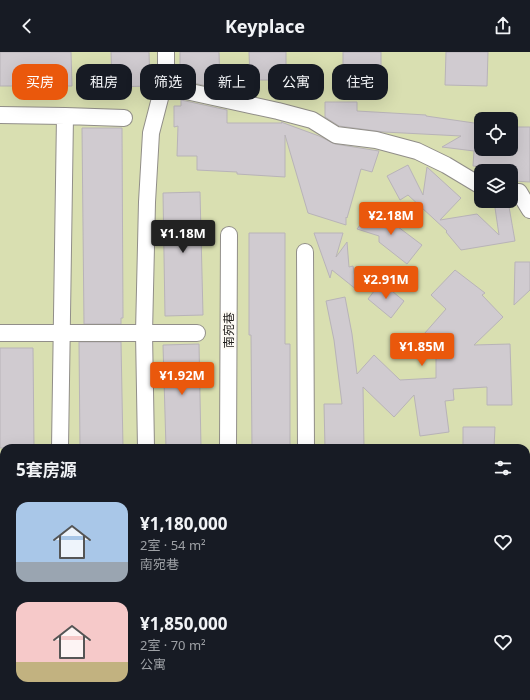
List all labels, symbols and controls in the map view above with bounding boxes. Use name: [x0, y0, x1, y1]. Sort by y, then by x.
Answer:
text: Keyplace: [225, 14, 305, 38]
icon: back: [16, 15, 38, 37]
icon: share: [492, 15, 514, 37]
chip: 买房: [12, 64, 68, 100]
chip: 租房: [76, 64, 132, 100]
chip: 筛选: [140, 64, 196, 100]
chip: 新上: [204, 64, 260, 100]
chip: 公寓: [268, 64, 324, 100]
chip: 住宅: [332, 64, 388, 100]
map controls: [474, 112, 518, 208]
button: locate: [474, 112, 518, 156]
button: layers: [474, 164, 518, 208]
pin: ¥2.18M: [358, 202, 424, 236]
text: ¥2.18M: [368, 206, 414, 224]
pin: ¥1.18M: [150, 220, 216, 254]
text: ¥1.18M: [160, 224, 206, 242]
pin: ¥2.91M: [353, 266, 419, 300]
text: ¥2.91M: [363, 270, 409, 288]
street label: 南宛巷: [220, 312, 237, 348]
pin: ¥1.85M: [389, 333, 455, 367]
text: ¥1.85M: [399, 337, 445, 355]
pin: ¥1.92M: [149, 362, 215, 396]
text: ¥1.92M: [159, 366, 205, 384]
icon: filters: [492, 457, 514, 479]
text: 5套房源: [16, 458, 77, 481]
text: ¥1,180,000: [140, 512, 227, 535]
icon: home: [48, 518, 96, 566]
icon: heart: [492, 531, 514, 553]
text: 2室 · 54 m²: [140, 536, 206, 554]
text: 南宛巷: [140, 555, 179, 573]
text: ¥1,850,000: [140, 612, 227, 635]
icon: home: [48, 618, 96, 666]
icon: heart: [492, 631, 514, 653]
text: 2室 · 70 m²: [140, 636, 206, 654]
text: 公寓: [140, 655, 166, 673]

